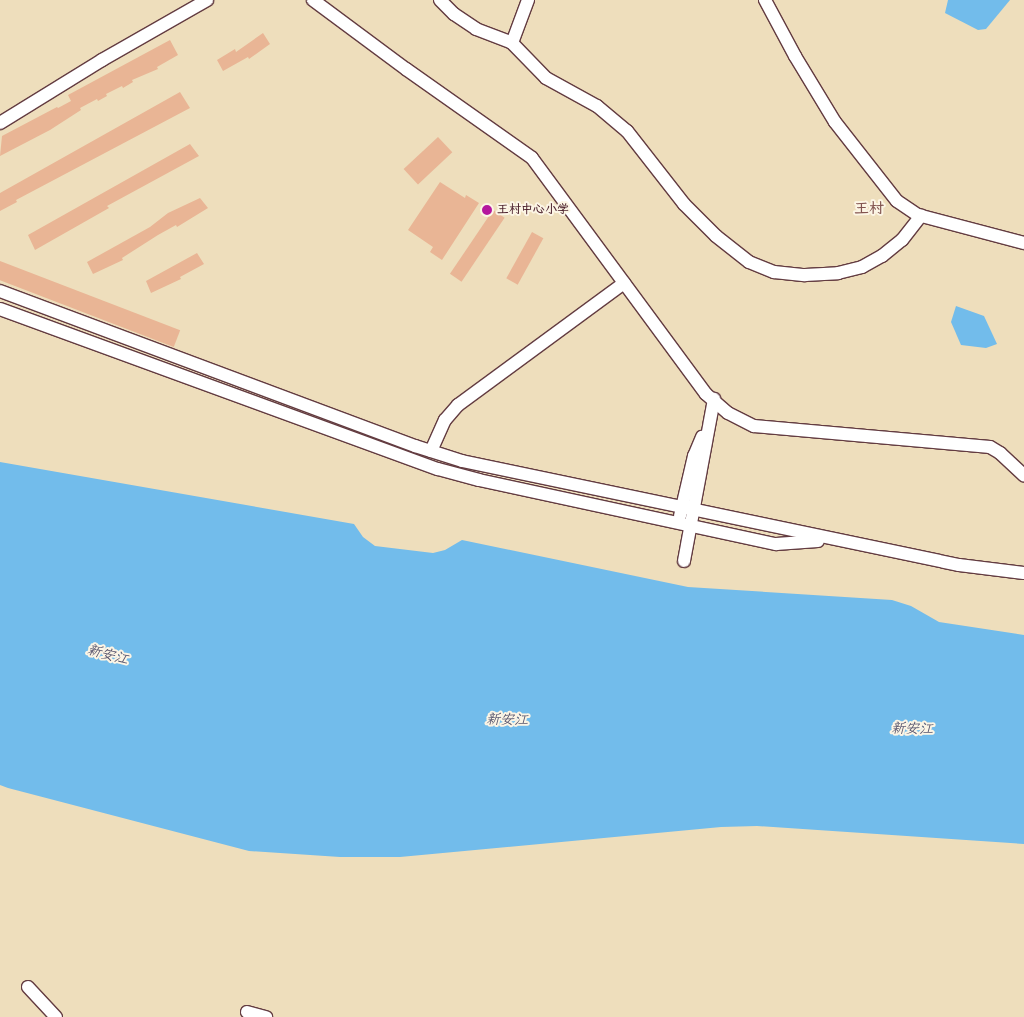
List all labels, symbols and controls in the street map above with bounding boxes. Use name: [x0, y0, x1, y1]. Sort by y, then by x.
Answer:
district label: 王村: [854, 200, 884, 218]
place label: 王村中心小学: [497, 203, 569, 217]
marker: 王村中心小学: [481, 204, 493, 216]
water label: 新安江: [86, 640, 130, 668]
water label: 新安江: [486, 710, 528, 728]
water label: 新安江: [891, 719, 933, 737]

